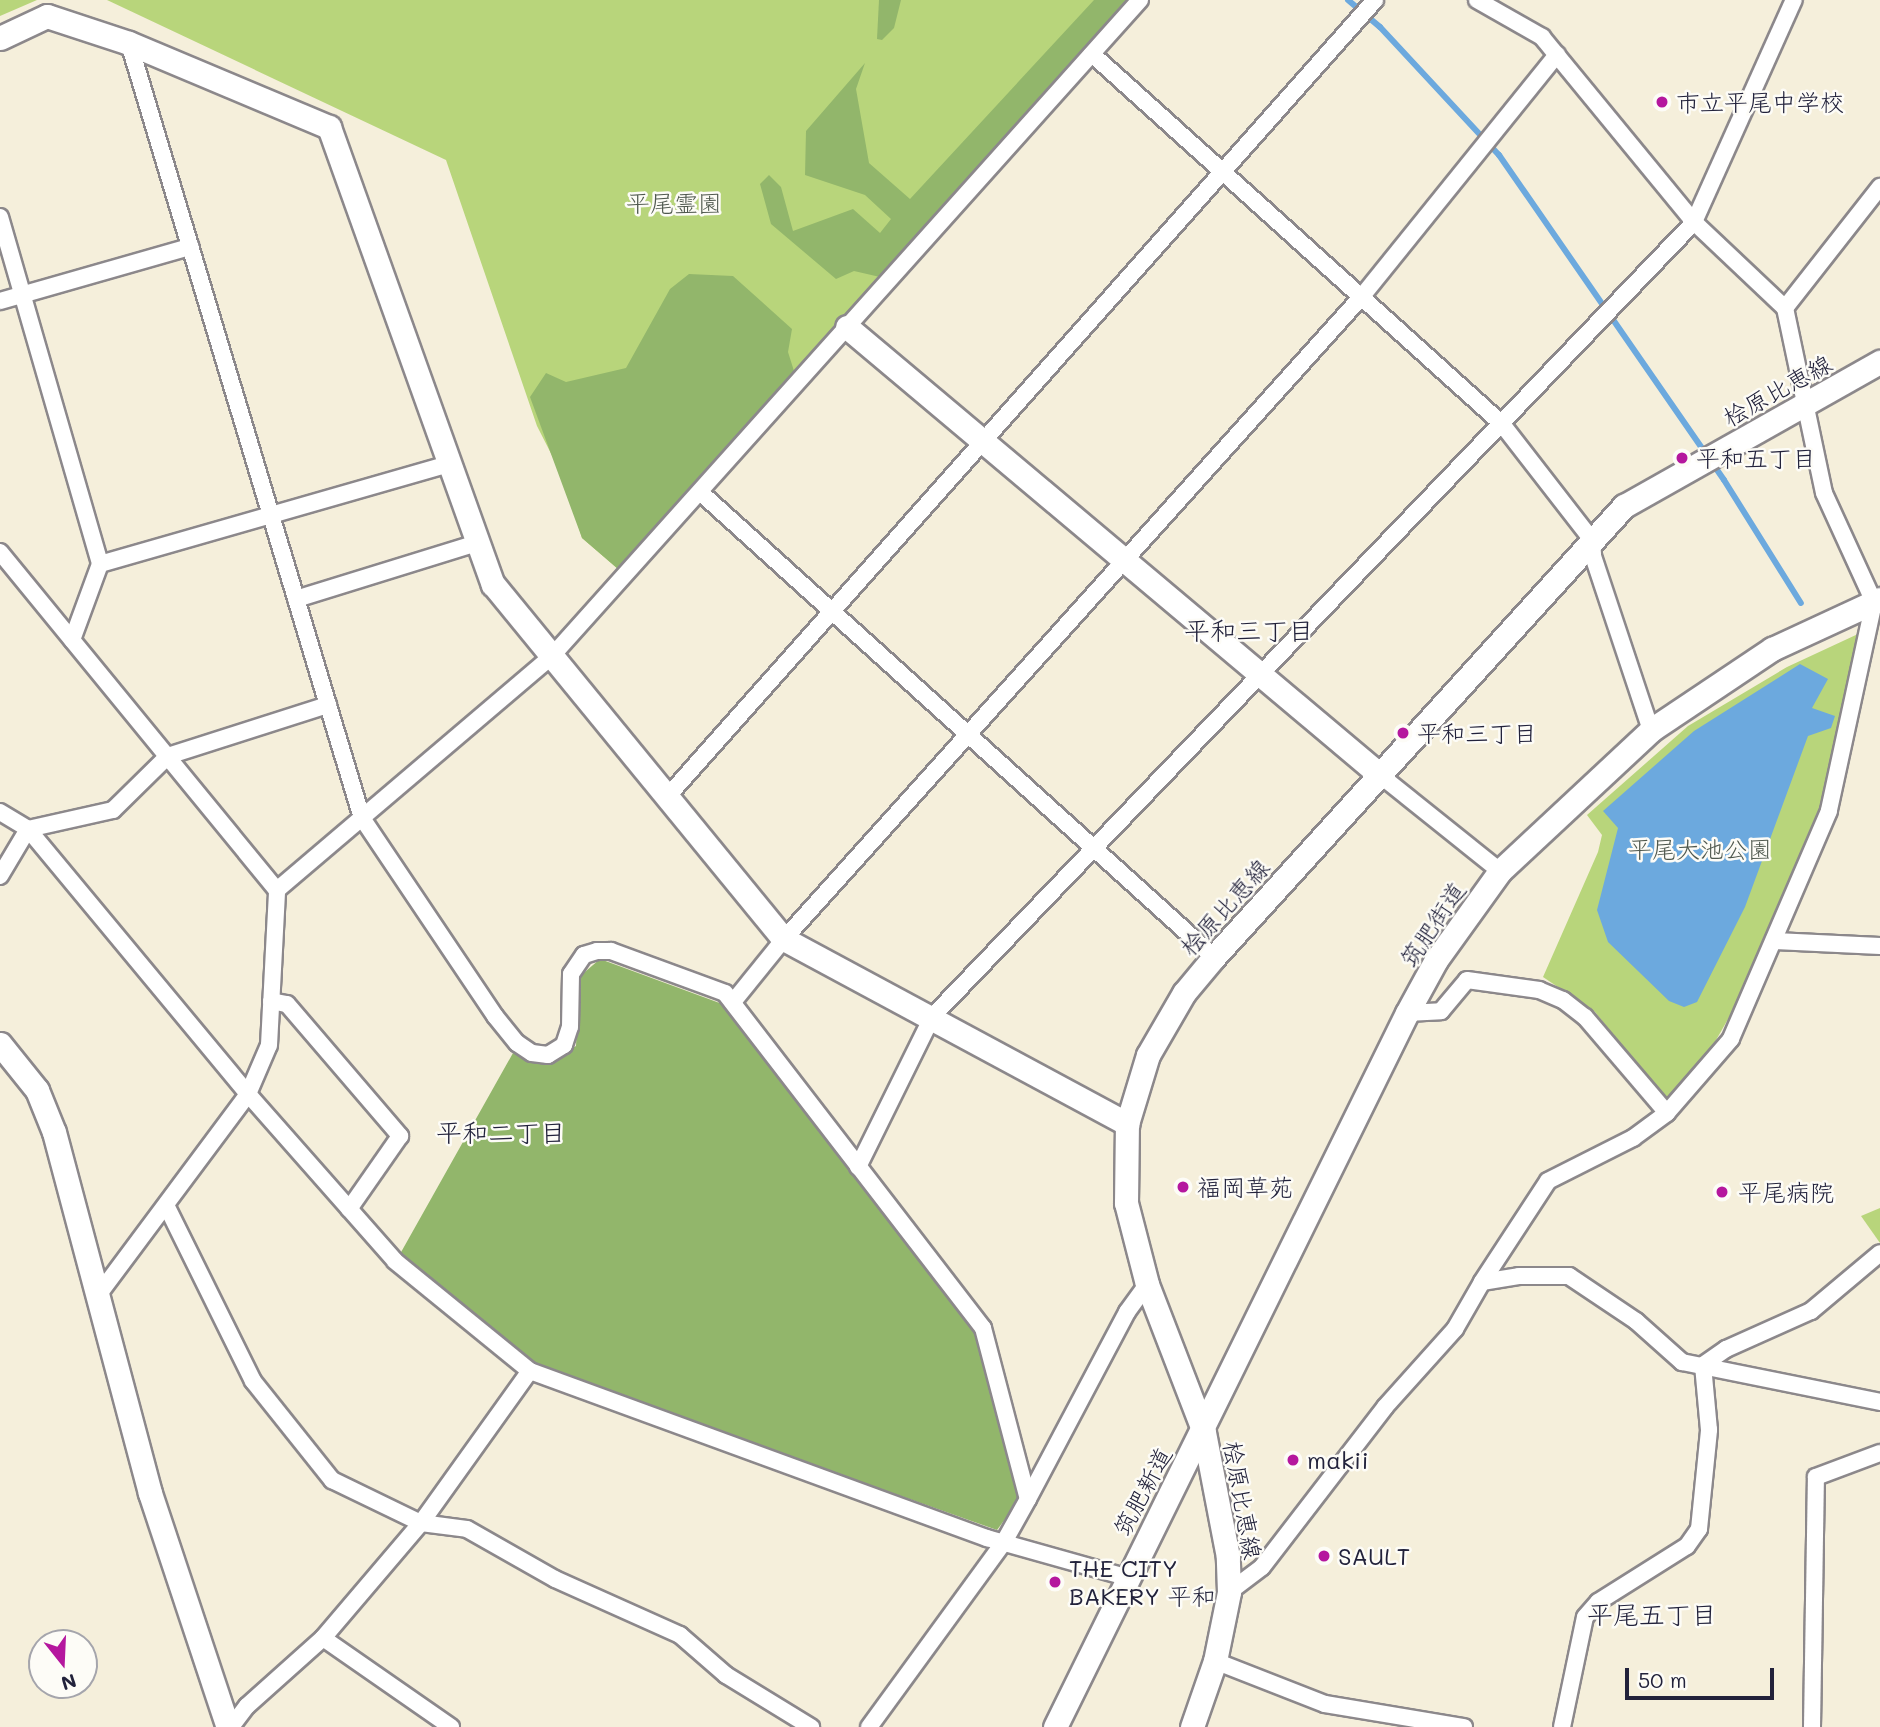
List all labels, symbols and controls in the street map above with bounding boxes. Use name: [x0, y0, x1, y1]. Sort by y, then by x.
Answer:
place label: 市立平尾中学校: [1676, 88, 1844, 116]
marker: 市立平尾中学校: [1654, 94, 1670, 110]
park label: 平尾霊園: [626, 189, 722, 217]
street label: 桧原比恵線: [1718, 348, 1836, 432]
place label: 平和五丁目: [1696, 444, 1816, 472]
marker: 平和五丁目: [1674, 450, 1690, 466]
district label: 平和三丁目: [1184, 615, 1314, 647]
place label: 平和三丁目: [1417, 719, 1537, 747]
marker: 平和三丁目: [1395, 725, 1411, 741]
park label: 平尾大池公園: [1628, 835, 1772, 863]
street label: 桧原比恵線: [1173, 853, 1275, 961]
street label: 筑肥街道: [1393, 876, 1471, 972]
district label: 平和二丁目: [436, 1117, 566, 1149]
place label: 福岡草苑: [1197, 1173, 1293, 1201]
place label: 平尾病院: [1738, 1178, 1834, 1206]
marker: 福岡草苑: [1175, 1179, 1191, 1195]
marker: 平尾病院: [1712, 1182, 1732, 1202]
street label: 桧原比恵線: [1218, 1438, 1268, 1562]
street label: 筑肥新道: [1107, 1442, 1177, 1540]
place label: makii: [1307, 1446, 1369, 1474]
marker: makii: [1285, 1452, 1301, 1468]
place label: SAULT: [1338, 1542, 1410, 1570]
marker: SAULT: [1316, 1548, 1332, 1564]
place label: THE CITY BAKERY 平和: [1069, 1554, 1216, 1610]
marker: THE CITY BAKERY 平和: [1047, 1574, 1063, 1590]
district label: 平尾五丁目: [1587, 1599, 1717, 1631]
north arrow: [28, 1629, 98, 1699]
scale bar: [1628, 1654, 1777, 1698]
text: 50 m: [1638, 1666, 1687, 1693]
text: N: [58, 1668, 80, 1697]

